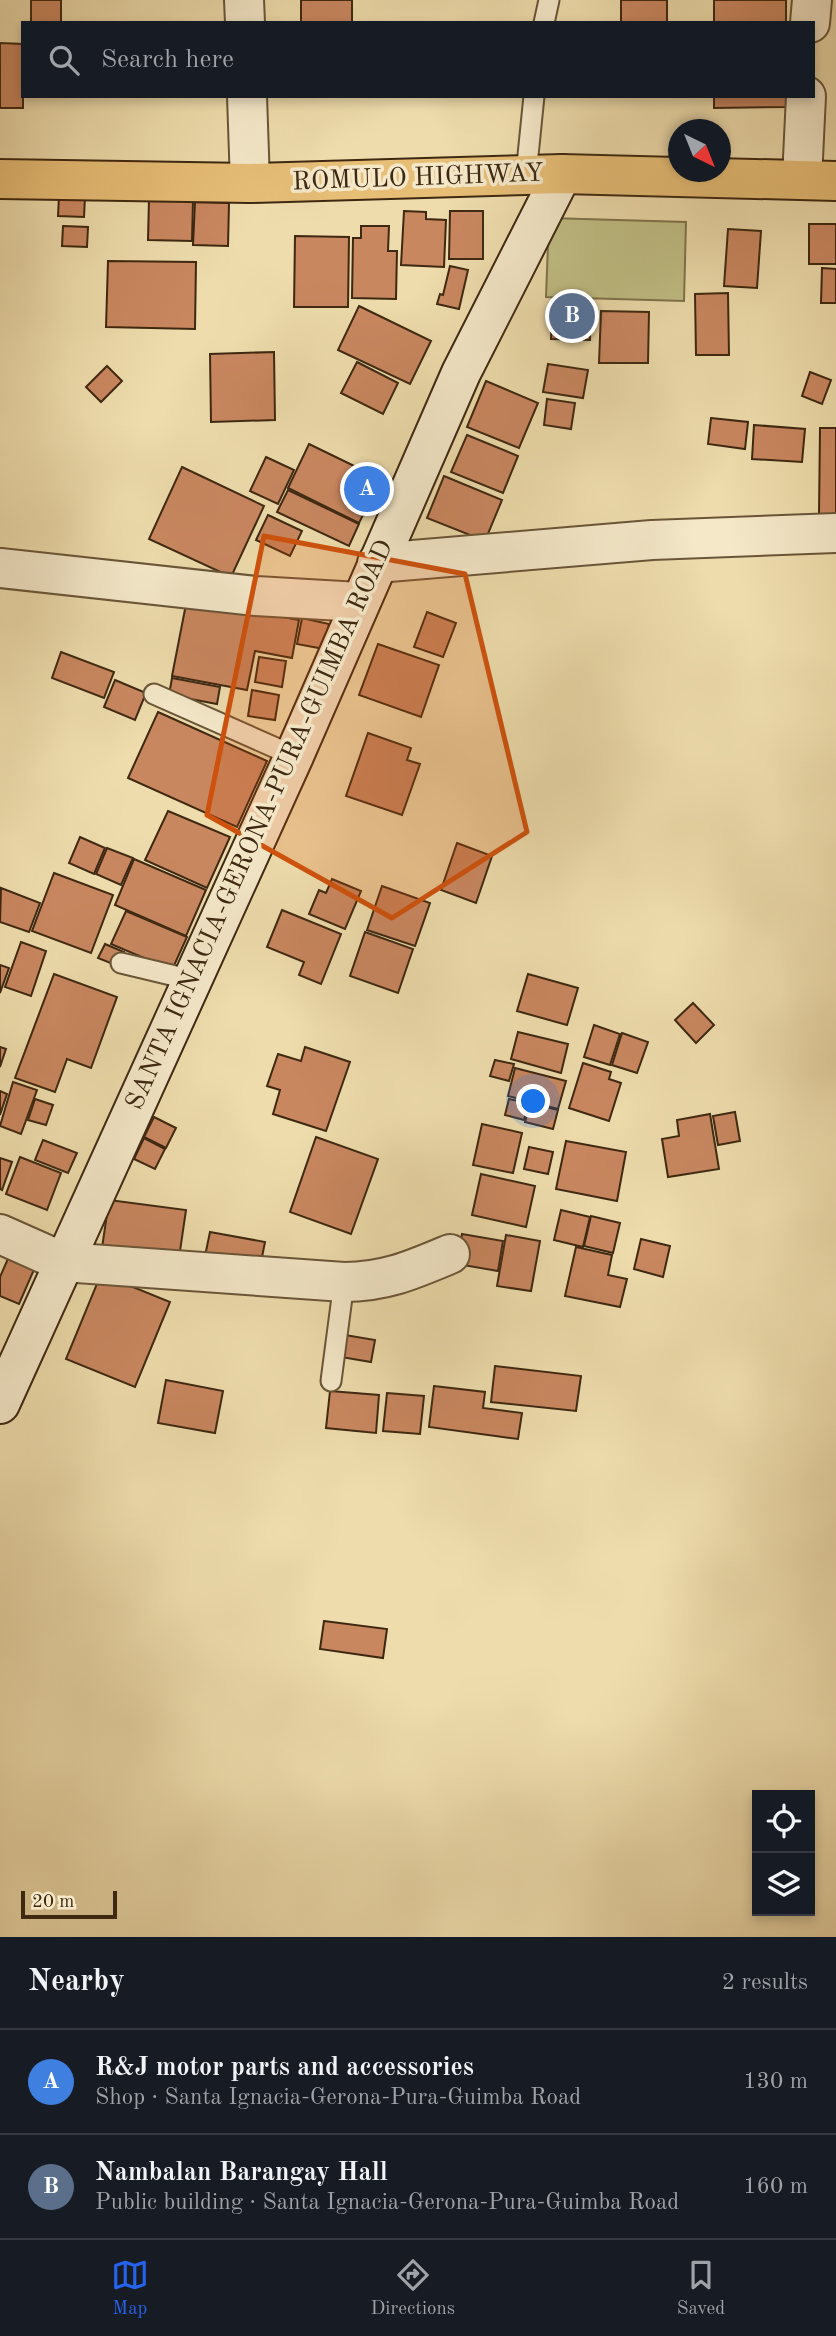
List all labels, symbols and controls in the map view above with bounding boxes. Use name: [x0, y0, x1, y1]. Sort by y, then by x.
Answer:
search box: [21, 21, 815, 98]
icon: search: [45, 41, 83, 79]
text: Search here: [101, 47, 234, 73]
north arrow: [668, 119, 731, 182]
street label: ROMULO HIGHWAY: [292, 161, 544, 195]
pin: B: [549, 290, 595, 342]
pin: A: [344, 463, 390, 515]
street label: SANTA IGNACIA-GERONA-PURA-GUIMBA ROAD: [122, 536, 398, 1114]
your location: [516, 1084, 550, 1118]
map controls: [752, 1790, 815, 1916]
button: locate: [752, 1790, 815, 1853]
button: layers: [752, 1853, 815, 1916]
scale bar: [21, 1888, 117, 1920]
text: 20 m: [32, 1893, 74, 1912]
text: Nearby: [28, 1967, 125, 1997]
text: 2 results: [722, 1971, 808, 1994]
text: R&J motor parts and accessories: [95, 2055, 474, 2081]
text: A: [42, 2070, 60, 2093]
text: 130 m: [743, 2070, 808, 2093]
text: Shop · Santa Ignacia-Gerona-Pura-Guimba Road: [95, 2086, 581, 2109]
text: Nambalan Barangay Hall: [95, 2160, 388, 2186]
text: B: [43, 2175, 59, 2198]
text: 160 m: [743, 2175, 808, 2198]
text: Public building · Santa Ignacia-Gerona-Pura-Guimba Road: [95, 2191, 679, 2214]
tab: Map: [111, 2256, 149, 2321]
tab: Directions: [371, 2256, 455, 2321]
tab: Saved: [677, 2256, 725, 2321]

